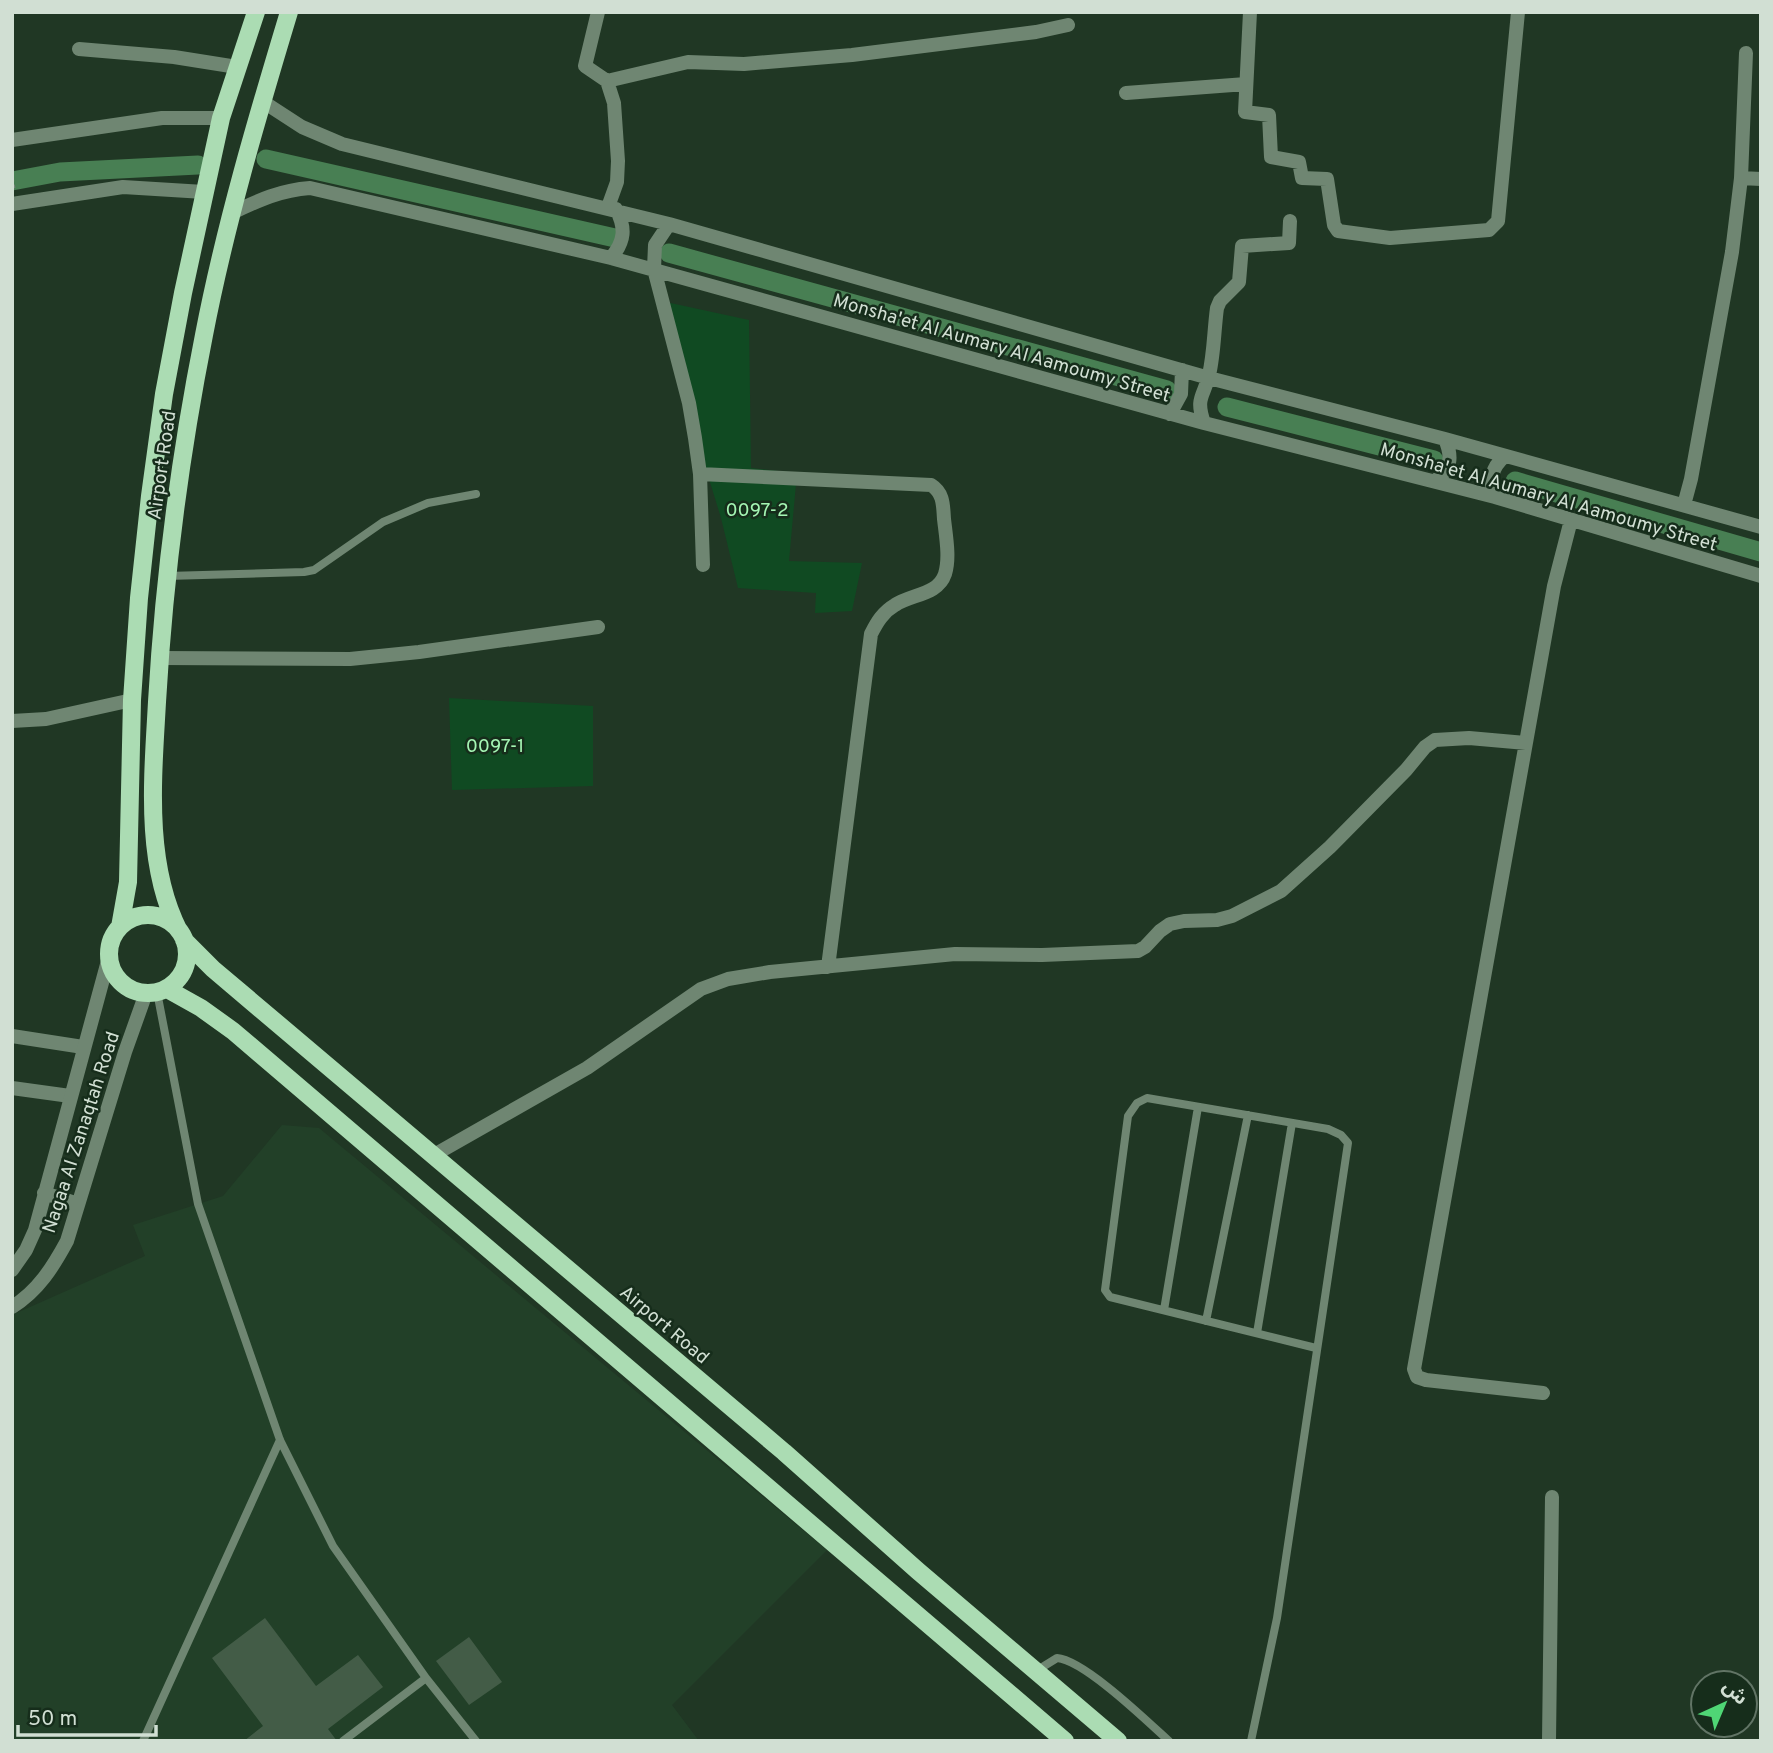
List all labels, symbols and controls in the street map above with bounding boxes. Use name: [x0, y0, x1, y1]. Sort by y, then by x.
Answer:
street label: Monsha'et Al Aumary Al Aamoumy Street: [830, 289, 1173, 409]
street label: Airport Road: [143, 409, 183, 521]
street label: Monsha'et Al Aumary Al Aamoumy Street: [1377, 438, 1720, 558]
park label: 0097-2: [725, 499, 789, 523]
park label: 0097-1: [466, 735, 524, 759]
street label: Nagaa Al Zanaqtah Road: [38, 1029, 126, 1236]
street label: Airport Road: [614, 1281, 714, 1370]
north arrow: [1689, 1669, 1759, 1739]
text: ش: [1717, 1676, 1752, 1711]
scale bar: [18, 1694, 156, 1738]
text: 50 m: [28, 1706, 77, 1733]

